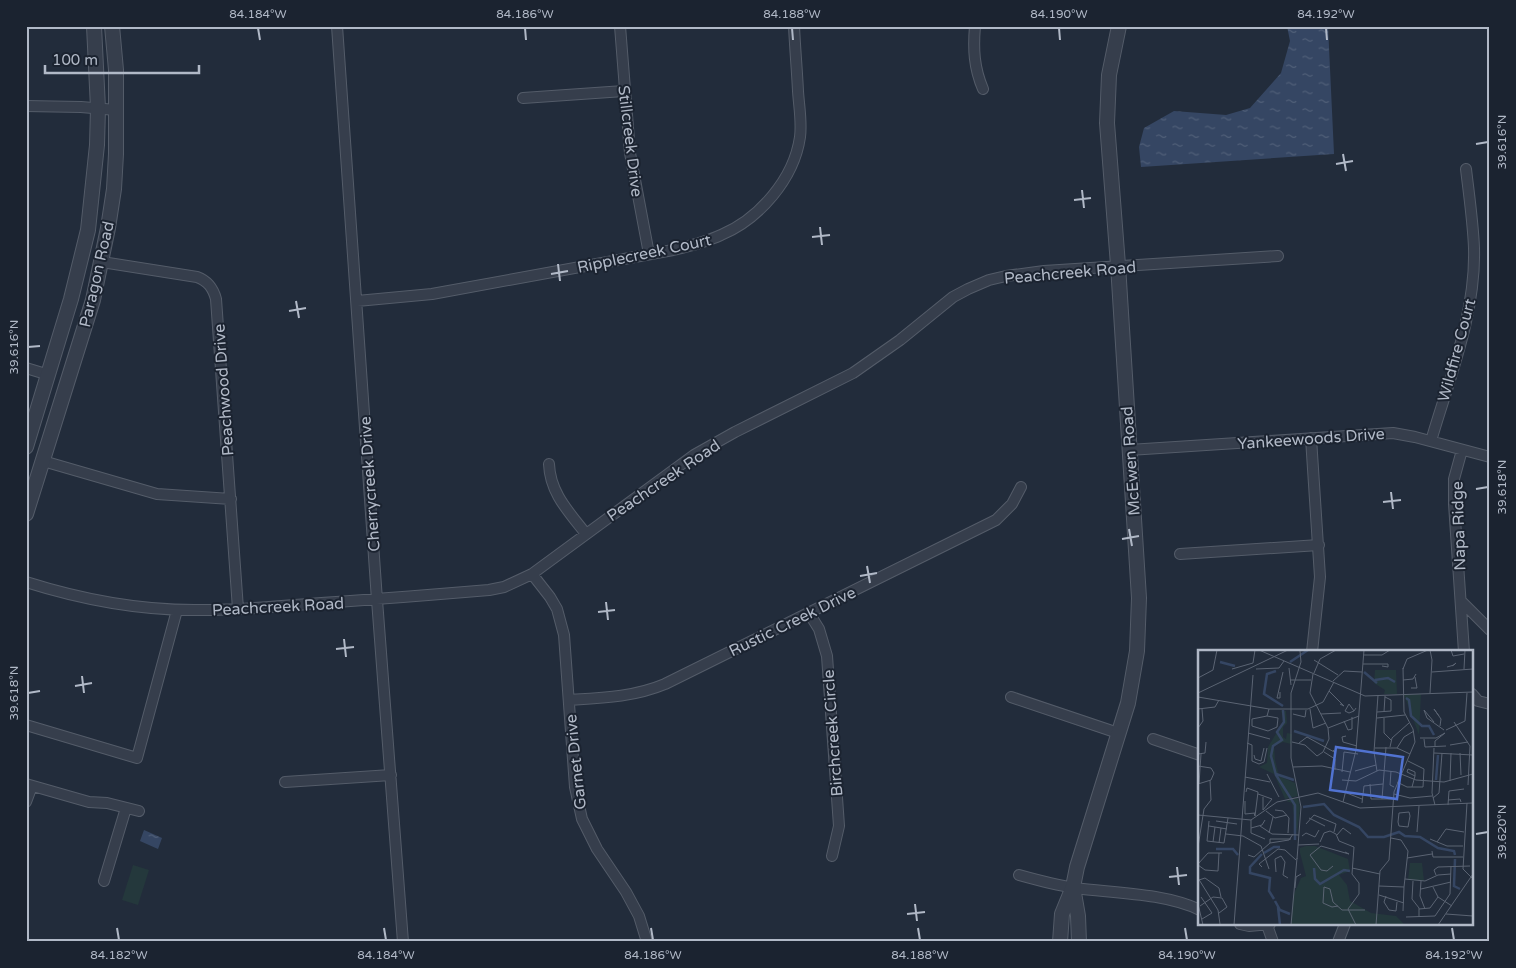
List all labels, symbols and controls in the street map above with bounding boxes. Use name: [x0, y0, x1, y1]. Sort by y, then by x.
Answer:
text: 84.184°W: [229, 7, 287, 21]
text: 84.186°W: [496, 7, 554, 21]
text: 84.188°W: [763, 7, 821, 21]
text: 84.190°W: [1030, 7, 1088, 21]
text: 84.192°W: [1297, 7, 1355, 21]
scale bar: [45, 42, 199, 74]
text: 100 m: [52, 51, 98, 69]
street label: Stillcreek Drive: [613, 84, 647, 198]
text: 39.616°N: [1495, 115, 1509, 169]
street label: Paragon Road: [75, 219, 119, 329]
street label: Ripplecreek Court: [575, 230, 713, 278]
street label: Peachcreek Road: [1003, 257, 1137, 289]
street label: Wildfire Court: [1434, 296, 1480, 404]
text: 39.616°N: [7, 320, 21, 374]
street label: Peachwood Drive: [209, 323, 239, 457]
street label: McEwen Road: [1117, 406, 1145, 516]
street label: Cherrycreek Drive: [355, 416, 385, 552]
street label: Yankeewoods Drive: [1237, 424, 1385, 454]
street label: Peachcreek Road: [603, 436, 724, 526]
text: 39.618°N: [1495, 460, 1509, 514]
street label: Napa Ridge: [1447, 481, 1471, 571]
street label: Rustic Creek Drive: [726, 582, 859, 661]
street label: Peachcreek Road: [211, 594, 345, 620]
inset map: [1198, 650, 1474, 926]
text: 39.618°N: [7, 666, 21, 720]
street label: Birchcreek Circle: [819, 669, 847, 797]
street label: Garnet Drive: [561, 713, 591, 811]
text: 39.620°N: [1495, 805, 1509, 859]
text: 84.182°W: [90, 948, 148, 962]
text: 84.184°W: [357, 948, 415, 962]
text: 84.186°W: [624, 948, 682, 962]
text: 84.188°W: [891, 948, 949, 962]
text: 84.190°W: [1158, 948, 1216, 962]
text: 84.192°W: [1425, 948, 1483, 962]

